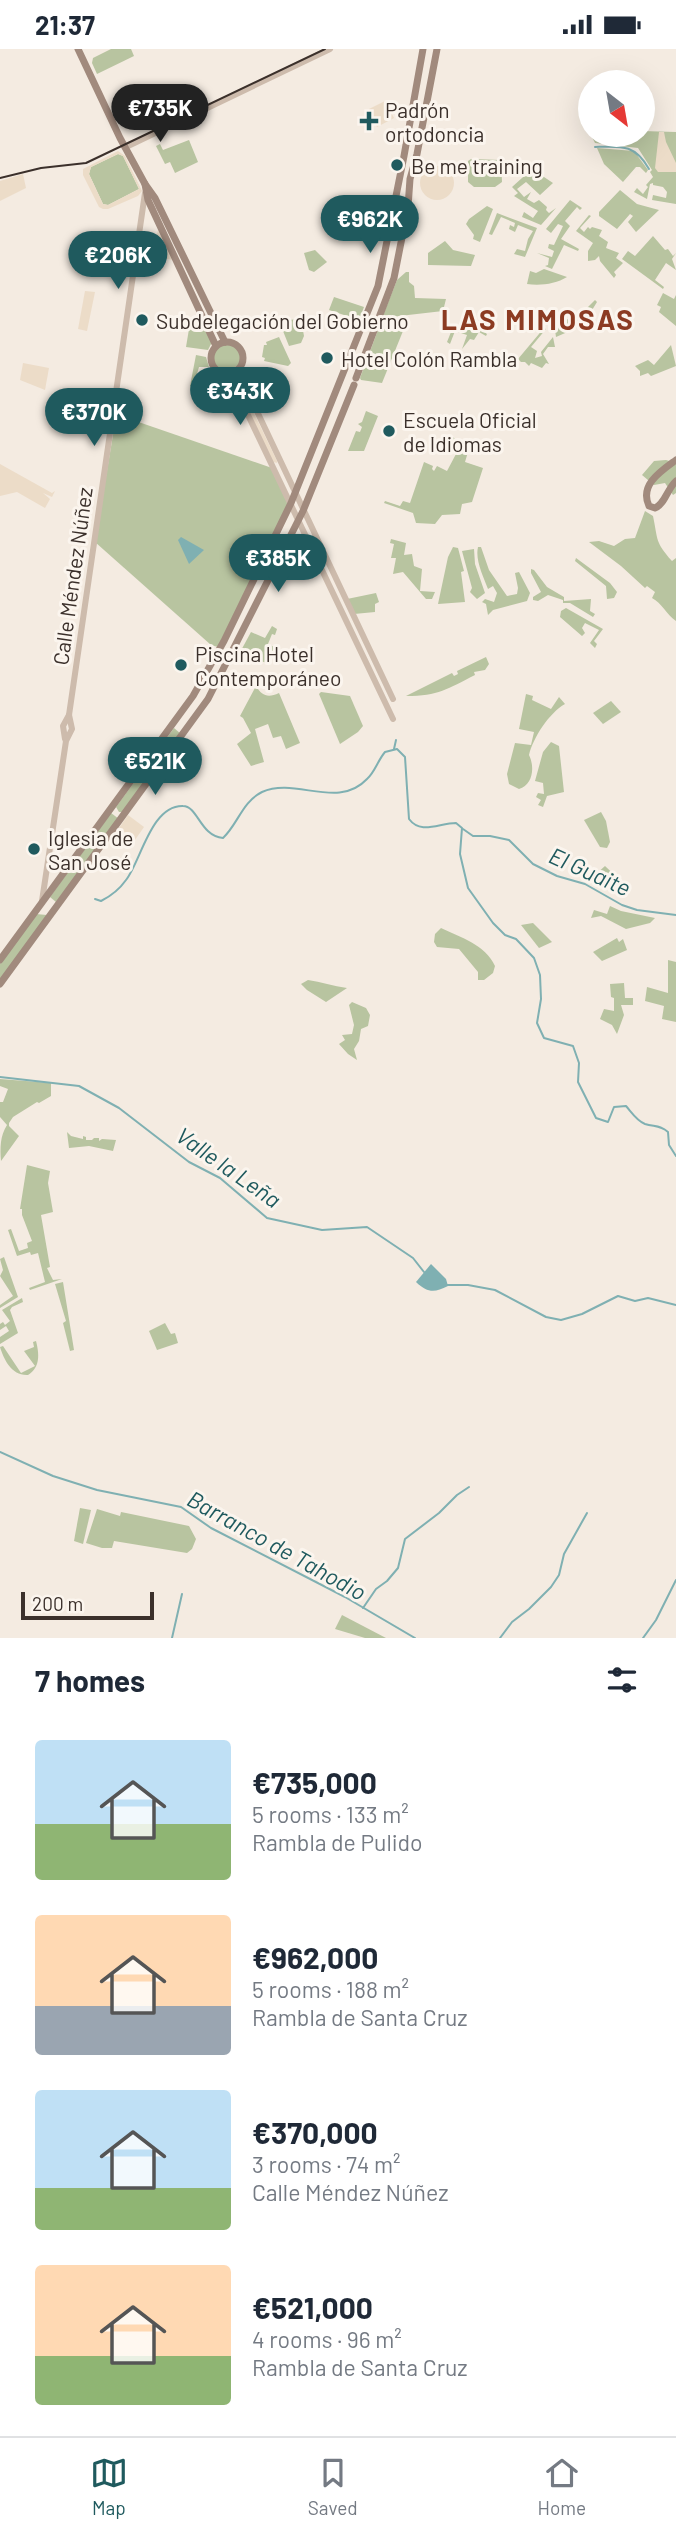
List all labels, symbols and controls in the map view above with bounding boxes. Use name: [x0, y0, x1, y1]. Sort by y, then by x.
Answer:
text: 21:37: [35, 9, 95, 40]
north arrow: [578, 70, 654, 147]
map controls: [578, 70, 655, 147]
pin: €735K: [111, 85, 209, 144]
text: €735K: [127, 93, 193, 121]
place label: Padrón ortodoncia: [385, 97, 484, 146]
marker: Padrón ortodoncia: [359, 111, 379, 131]
place label: Be me training: [411, 153, 543, 178]
marker: Be me training: [389, 157, 405, 173]
pin: €962K: [321, 195, 419, 255]
text: €962K: [337, 204, 403, 232]
pin: €206K: [69, 231, 167, 291]
text: €206K: [84, 240, 152, 268]
district label: LAS MIMOSAS: [441, 302, 635, 336]
place label: Subdelegación del Gobierno: [156, 308, 409, 333]
marker: Subdelegación del Gobierno: [134, 312, 150, 328]
place label: Hotel Colón Rambla: [341, 346, 517, 371]
marker: Hotel Colón Rambla: [319, 350, 335, 366]
pin: €343K: [191, 367, 289, 427]
text: €343K: [206, 376, 274, 404]
pin: €370K: [45, 389, 143, 448]
text: €370K: [61, 397, 127, 425]
place label: Escuela Oficial de Idiomas: [403, 407, 537, 456]
marker: Escuela Oficial de Idiomas: [381, 423, 397, 439]
street label: Calle Méndez Núñez: [47, 485, 97, 667]
pin: €385K: [229, 535, 327, 594]
text: €385K: [245, 543, 311, 571]
place label: Piscina Hotel Contemporáneo: [195, 641, 341, 690]
marker: Piscina Hotel Contemporáneo: [173, 657, 189, 673]
pin: €521K: [106, 737, 204, 797]
text: €521K: [124, 746, 186, 774]
place label: Iglesia de San José: [48, 825, 134, 874]
marker: Iglesia de San José: [26, 841, 42, 857]
water label: El Guaite: [545, 841, 635, 901]
water label: Valle la Leña: [171, 1121, 287, 1213]
water label: Barranco de Tahodio: [183, 1484, 371, 1606]
scale bar: [21, 1589, 154, 1621]
text: 200 m: [32, 1592, 83, 1615]
icon: filters: [603, 1661, 641, 1699]
text: 7 homes: [35, 1662, 145, 1698]
text: €735,000: [252, 1764, 377, 1800]
icon: home: [91, 1768, 175, 1852]
text: 5 rooms · 133 m²: [252, 1800, 409, 1828]
text: Rambla de Pulido: [252, 1828, 423, 1856]
text: €962,000: [252, 1939, 378, 1975]
icon: home: [91, 1943, 175, 2027]
text: 5 rooms · 188 m²: [252, 1975, 409, 2003]
text: Rambla de Santa Cruz: [252, 2003, 468, 2031]
text: €370,000: [252, 2114, 378, 2150]
icon: home: [91, 2118, 175, 2202]
text: 3 rooms · 74 m²: [252, 2150, 401, 2178]
text: Calle Méndez Núñez: [252, 2178, 448, 2206]
text: €521,000: [252, 2289, 373, 2325]
icon: home: [91, 2293, 175, 2377]
text: 4 rooms · 96 m²: [252, 2325, 402, 2353]
text: Rambla de Santa Cruz: [252, 2353, 468, 2381]
tab: Map: [90, 2454, 128, 2519]
tab: Saved: [308, 2454, 358, 2519]
tab: Home: [538, 2454, 586, 2519]

